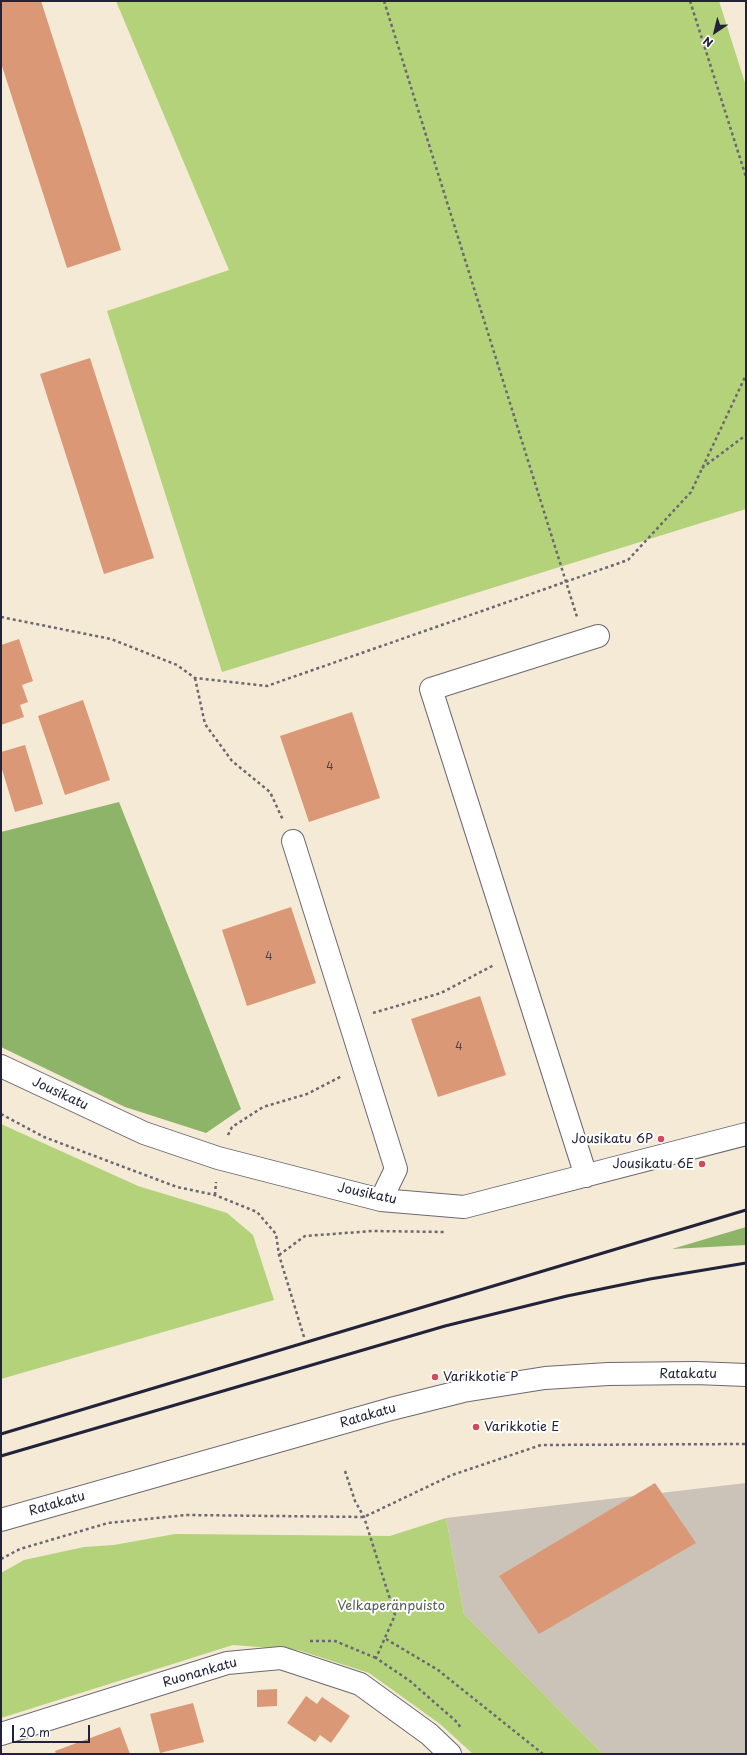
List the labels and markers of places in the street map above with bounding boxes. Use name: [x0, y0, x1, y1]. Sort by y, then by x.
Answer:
place label: Jousikatu 6P: [572, 1131, 653, 1147]
marker: Jousikatu 6P: [656, 1134, 666, 1144]
place label: Jousikatu 6E: [612, 1156, 694, 1172]
marker: Jousikatu 6E: [697, 1159, 707, 1169]
place label: Varikkotie P: [443, 1369, 518, 1385]
marker: Varikkotie P: [430, 1372, 440, 1382]
place label: Varikkotie E: [484, 1419, 559, 1435]
marker: Varikkotie E: [471, 1422, 481, 1432]

